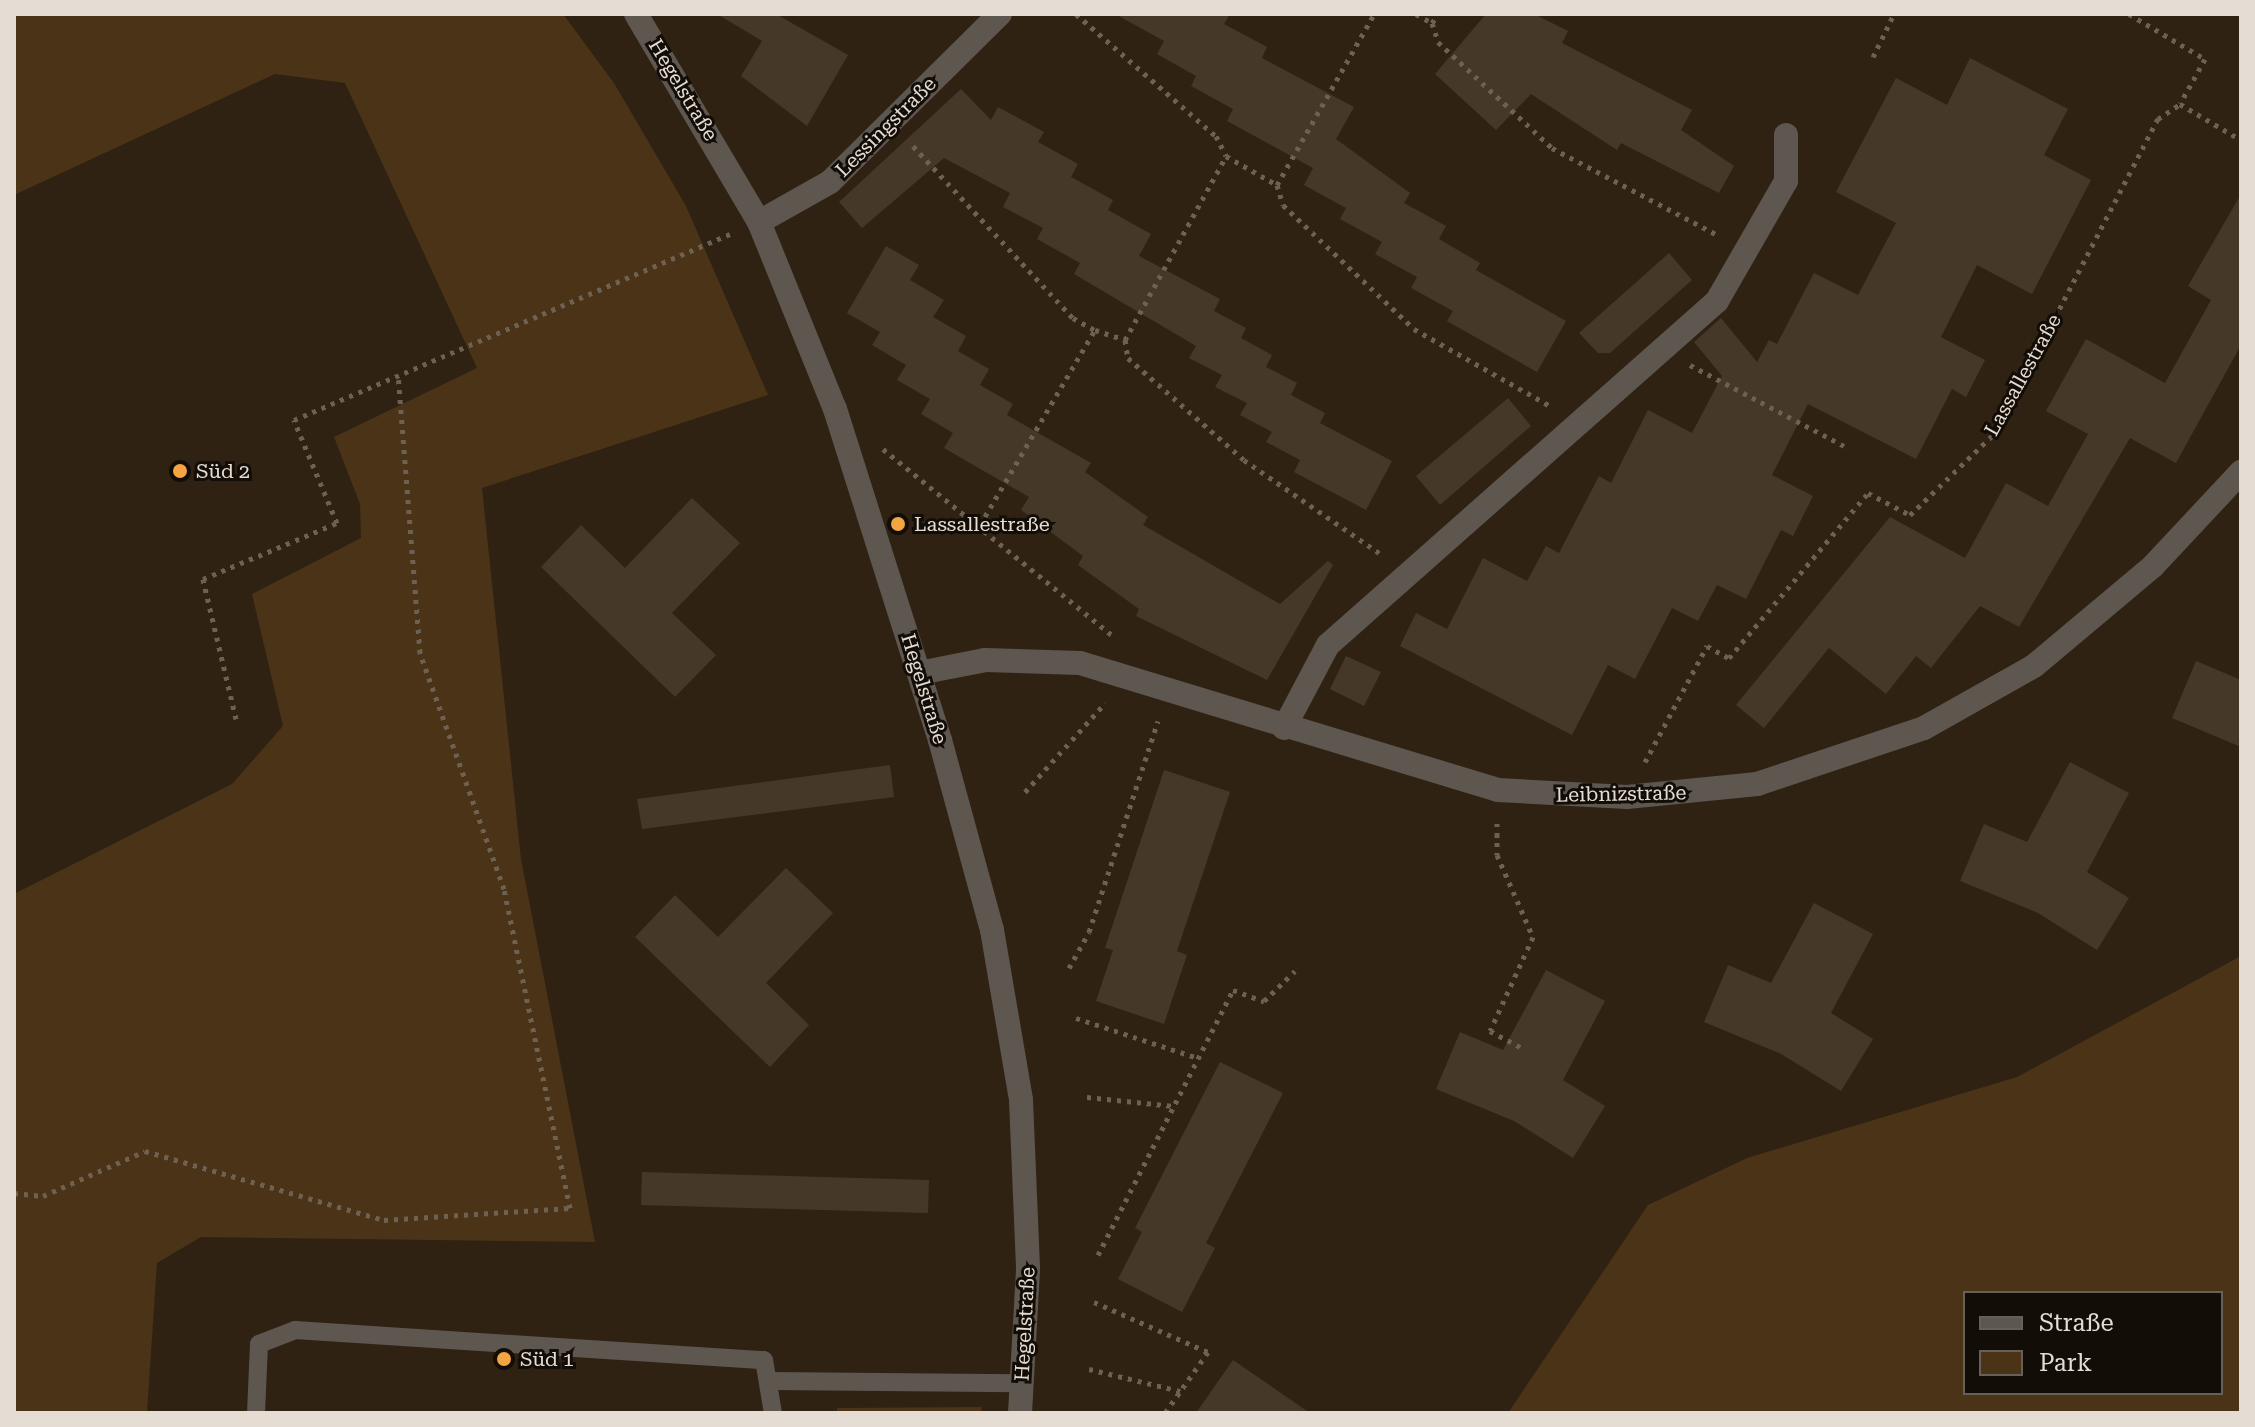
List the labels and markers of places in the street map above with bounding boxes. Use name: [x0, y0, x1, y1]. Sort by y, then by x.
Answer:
place label: Süd 2: [196, 459, 250, 483]
marker: Süd 2: [171, 462, 189, 480]
place label: Lassallestraße: [914, 512, 1050, 536]
marker: Lassallestraße: [889, 515, 907, 533]
place label: Süd 1: [520, 1347, 574, 1371]
marker: Süd 1: [495, 1350, 513, 1368]

